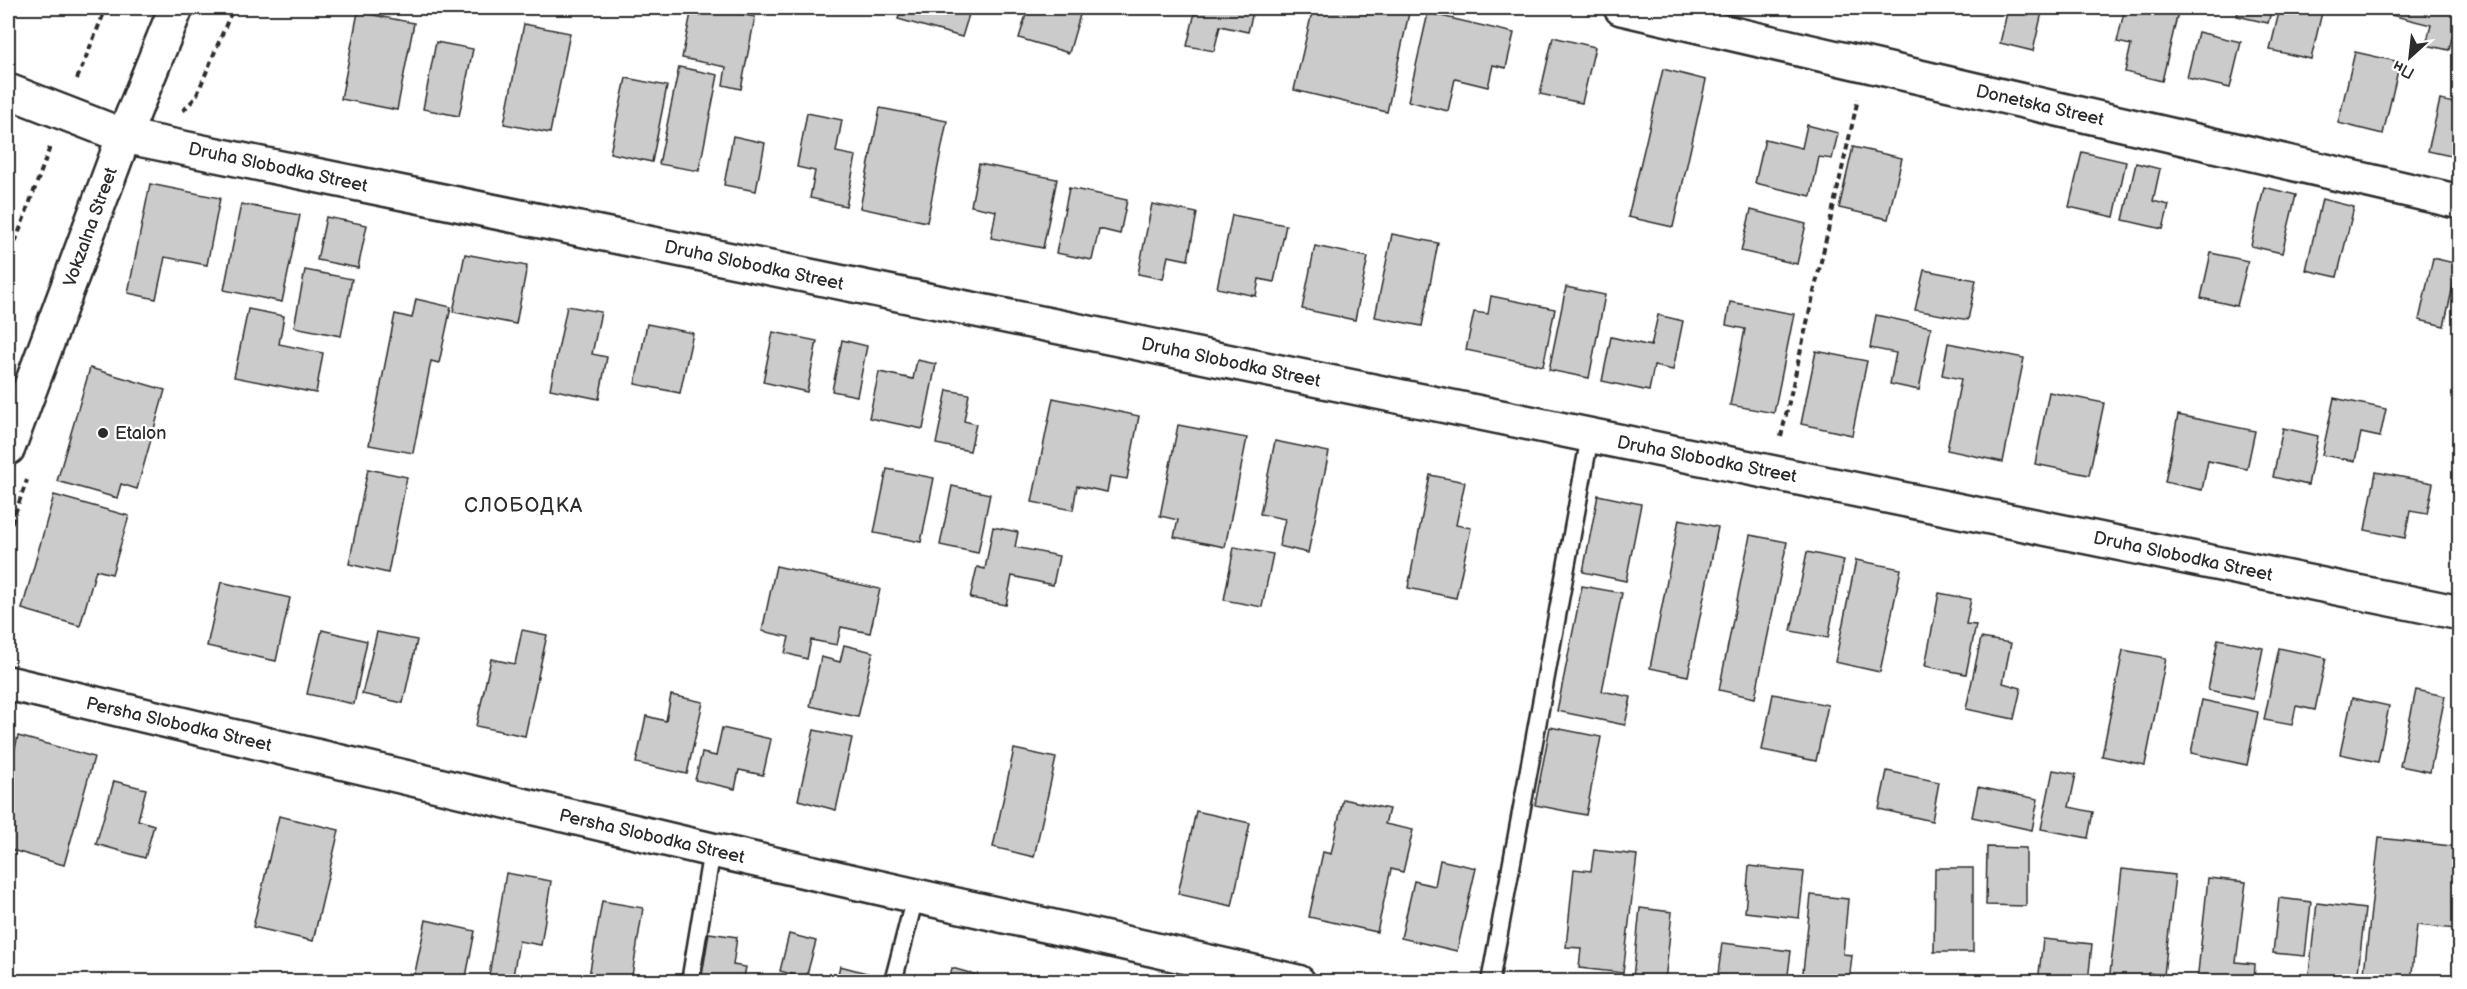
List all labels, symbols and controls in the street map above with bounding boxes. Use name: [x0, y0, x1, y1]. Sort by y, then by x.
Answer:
north arrow: [2380, 27, 2440, 87]
text: Пн: [2390, 56, 2418, 82]
street label: Donetska Street: [1974, 81, 2106, 131]
street label: Druha Slobodka Street: [186, 138, 370, 197]
street label: Vokzalna Street: [59, 164, 122, 290]
street label: Druha Slobodka Street: [662, 236, 846, 295]
street label: Druha Slobodka Street: [1139, 333, 1323, 392]
place label: Etalon: [115, 423, 166, 444]
marker: Etalon: [96, 426, 110, 440]
street label: Druha Slobodka Street: [1615, 432, 1799, 487]
district label: СЛОБОДКА: [464, 494, 584, 518]
street label: Druha Slobodka Street: [2091, 527, 2275, 586]
street label: Persha Slobodka Street: [84, 693, 274, 756]
street label: Persha Slobodka Street: [557, 805, 747, 868]

